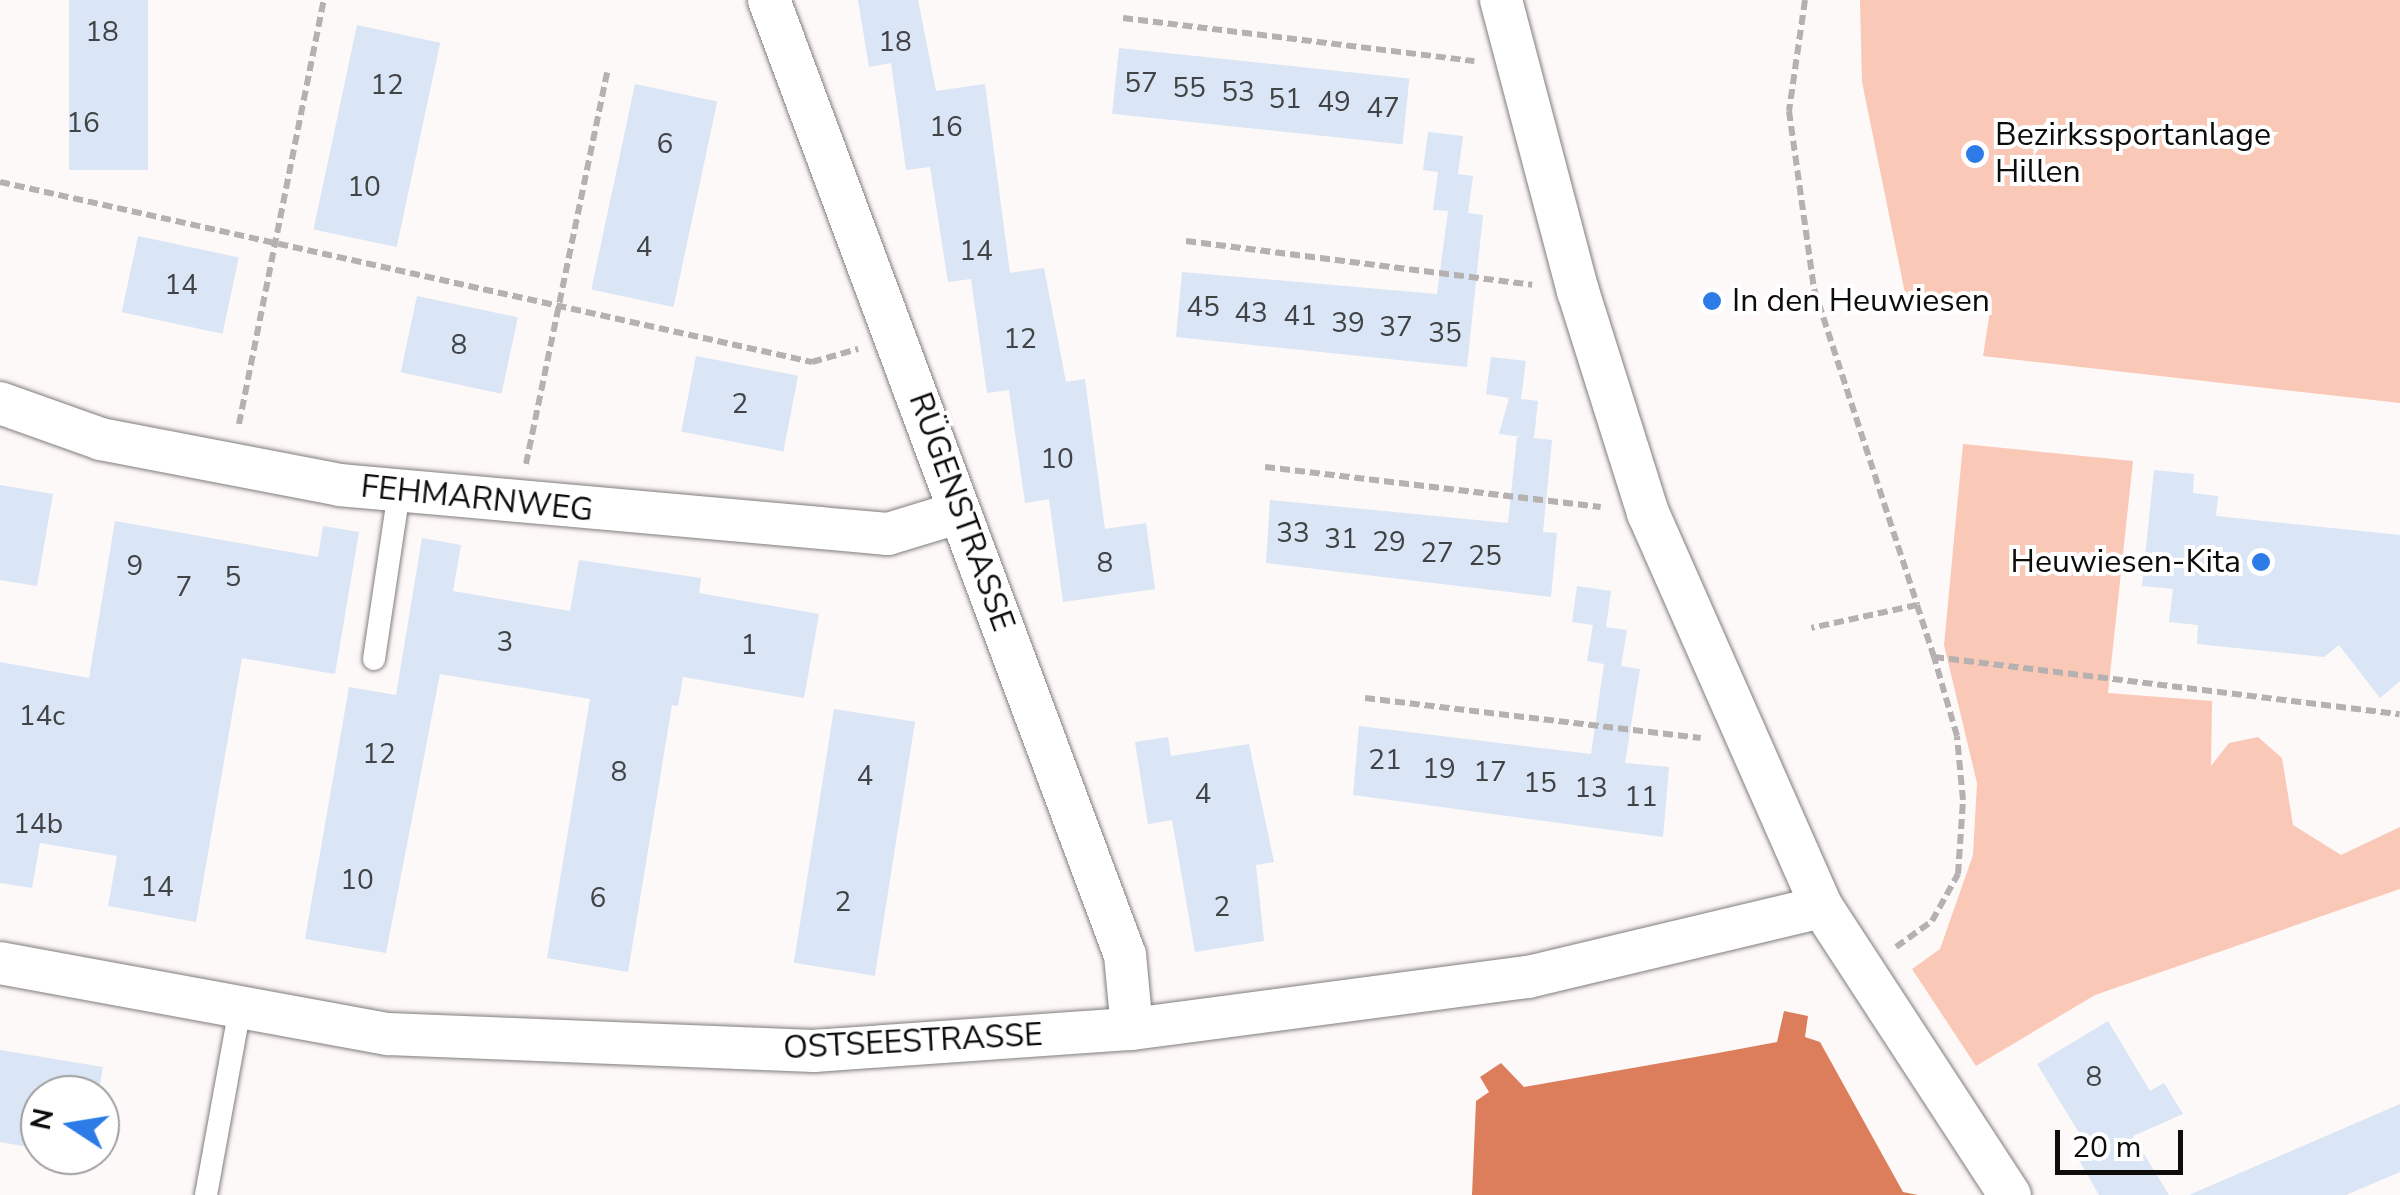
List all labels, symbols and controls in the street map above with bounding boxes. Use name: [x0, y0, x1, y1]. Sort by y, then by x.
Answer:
house number: 18: [85, 15, 119, 49]
house number: 18: [878, 25, 912, 59]
house number: 57: [1124, 66, 1158, 100]
house number: 12: [370, 68, 404, 102]
house number: 55: [1172, 71, 1206, 105]
house number: 53: [1221, 75, 1255, 109]
house number: 51: [1268, 82, 1302, 116]
house number: 49: [1317, 85, 1351, 119]
house number: 47: [1366, 91, 1400, 125]
house number: 16: [66, 106, 100, 140]
house number: 16: [929, 110, 963, 144]
place label: Bezirkssportanlage Hillen: [1995, 117, 2271, 192]
house number: 6: [657, 127, 673, 161]
marker: Bezirkssportanlage Hillen: [1964, 143, 1986, 165]
house number: 10: [347, 170, 381, 204]
house number: 4: [636, 230, 652, 264]
house number: 14: [959, 234, 993, 268]
house number: 14: [164, 268, 198, 302]
place label: In den Heuwiesen: [1732, 282, 1990, 320]
house number: 45: [1186, 290, 1220, 324]
marker: In den Heuwiesen: [1701, 290, 1723, 312]
house number: 43: [1234, 296, 1268, 330]
house number: 41: [1283, 299, 1317, 333]
house number: 39: [1331, 306, 1365, 340]
house number: 37: [1379, 310, 1413, 344]
house number: 35: [1428, 316, 1462, 350]
house number: 12: [1003, 322, 1037, 356]
house number: 8: [451, 328, 467, 362]
house number: 2: [732, 387, 748, 421]
street label: RÜGENSTRASSE: [900, 388, 1022, 636]
house number: 10: [1040, 442, 1074, 476]
street label: FEHMARNWEG: [359, 468, 595, 530]
house number: 33: [1276, 516, 1310, 550]
house number: 31: [1324, 522, 1358, 556]
house number: 29: [1372, 525, 1406, 559]
house number: 27: [1420, 536, 1454, 570]
house number: 25: [1468, 539, 1502, 573]
place label: Heuwiesen-Kita: [2011, 543, 2241, 581]
house number: 8: [1097, 546, 1113, 580]
house number: 9: [127, 549, 143, 583]
marker: Heuwiesen-Kita: [2250, 551, 2272, 573]
house number: 5: [225, 560, 241, 594]
house number: 7: [176, 570, 192, 604]
house number: 3: [497, 625, 513, 659]
house number: 1: [741, 628, 757, 662]
house number: 14c: [19, 699, 65, 733]
house number: 12: [362, 737, 396, 771]
house number: 21: [1368, 743, 1402, 777]
house number: 19: [1422, 752, 1456, 786]
house number: 8: [611, 755, 627, 789]
house number: 17: [1473, 755, 1507, 789]
house number: 4: [857, 759, 873, 793]
house number: 15: [1523, 766, 1557, 800]
house number: 13: [1574, 771, 1608, 805]
house number: 4: [1195, 777, 1211, 811]
house number: 11: [1624, 780, 1658, 814]
house number: 14b: [13, 807, 63, 841]
house number: 10: [340, 863, 374, 897]
house number: 14: [140, 870, 174, 904]
house number: 6: [590, 881, 606, 915]
house number: 2: [835, 885, 851, 919]
house number: 2: [1214, 890, 1230, 924]
street label: OSTSEESTRASSE: [782, 1016, 1044, 1068]
house number: 8: [2086, 1060, 2102, 1094]
north arrow: [20, 1075, 120, 1175]
text: N: [22, 1105, 63, 1133]
scale bar: [2060, 1110, 2188, 1172]
text: 20 m: [2072, 1127, 2141, 1168]

